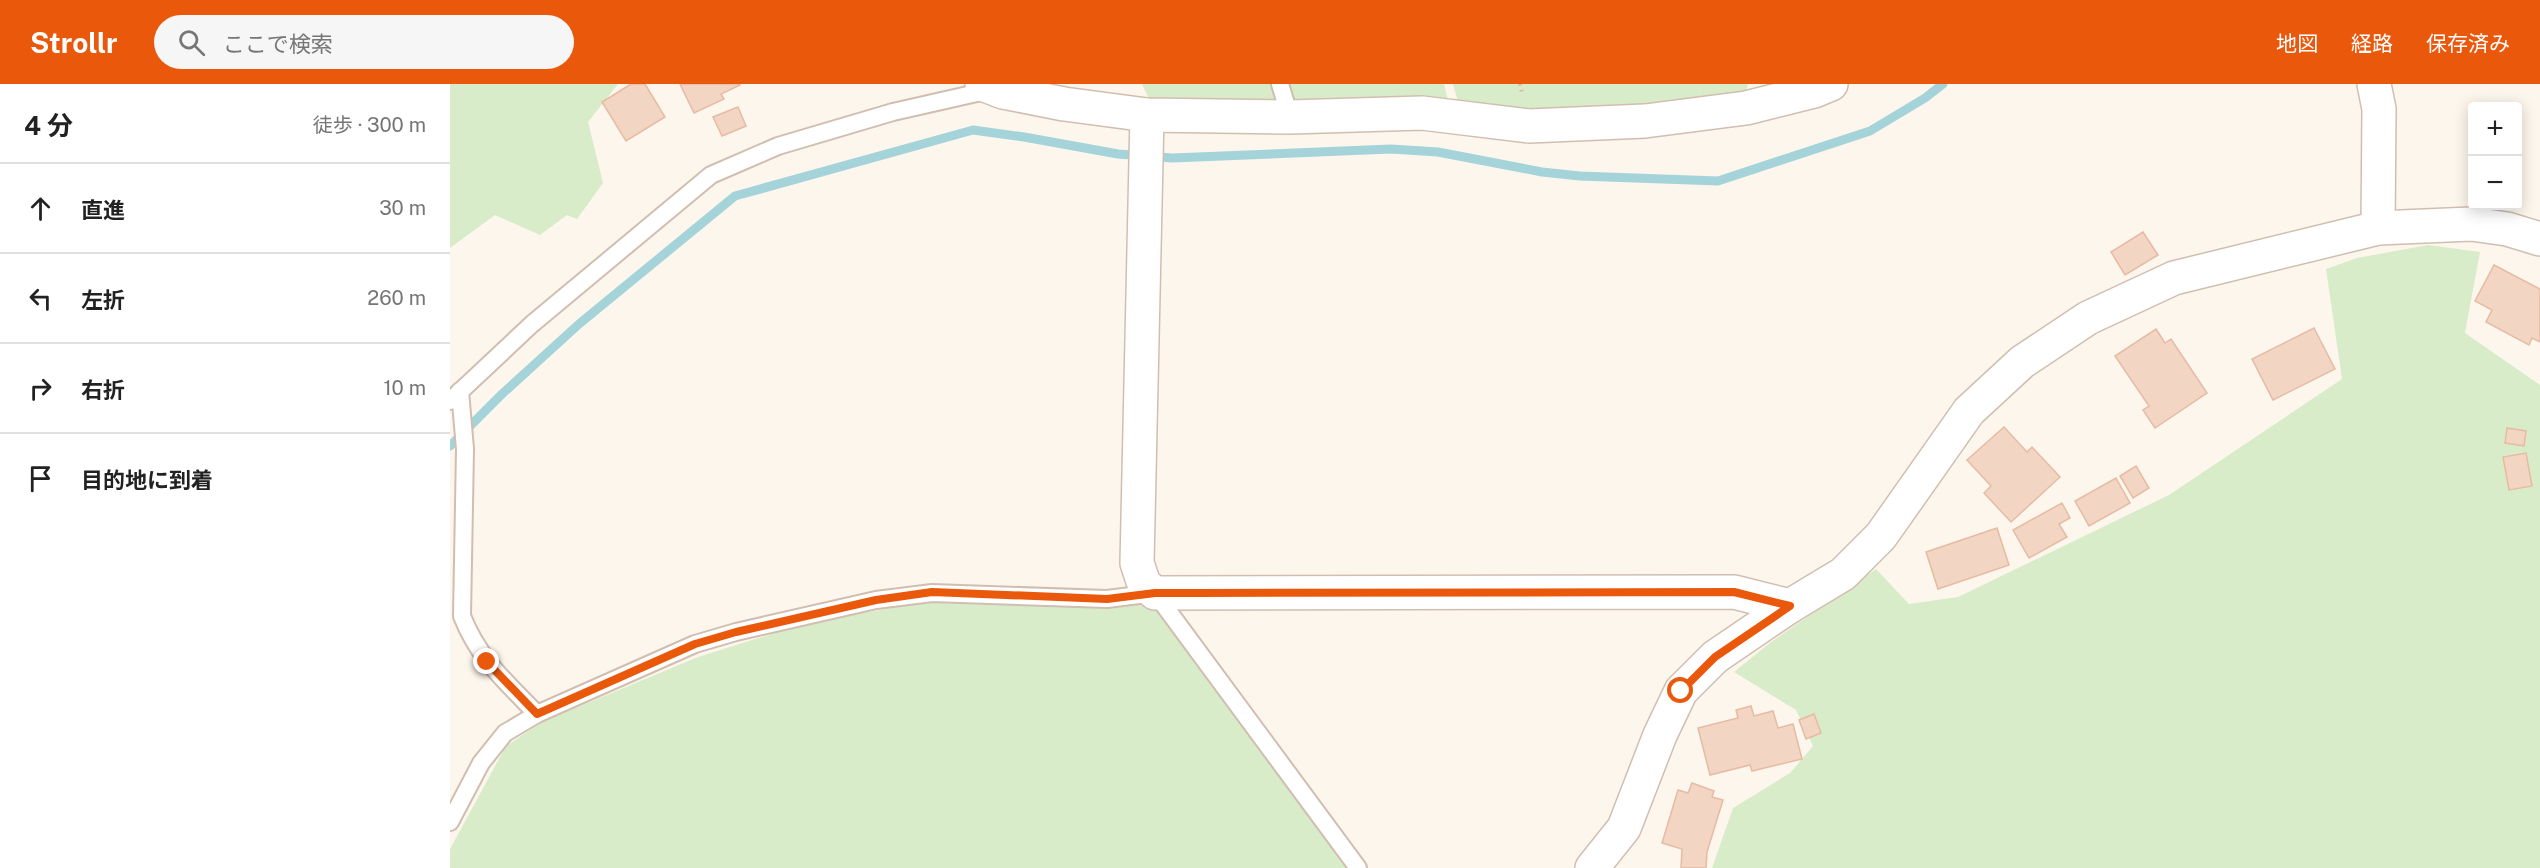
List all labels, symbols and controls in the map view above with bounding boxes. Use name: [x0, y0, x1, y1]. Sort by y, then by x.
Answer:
search box: [154, 15, 574, 69]
text: Strollr: [30, 26, 118, 59]
icon: search: [175, 26, 208, 59]
text: ここで検索: [223, 31, 333, 57]
text: 地図: [2276, 31, 2318, 56]
text: 経路: [2351, 31, 2393, 56]
text: 保存済み: [2426, 31, 2510, 56]
map controls: [2468, 102, 2522, 210]
button: +: [2468, 102, 2522, 156]
text: 4 分: [24, 110, 73, 141]
text: 徒歩 · 300 m: [313, 113, 426, 137]
button: −: [2468, 156, 2522, 210]
icon: ahead: [24, 192, 57, 225]
text: 30 m: [379, 196, 426, 220]
text: 直進: [81, 197, 125, 223]
icon: left: [24, 282, 57, 315]
text: 260 m: [367, 286, 426, 310]
text: 左折: [81, 287, 125, 313]
icon: right: [24, 372, 57, 405]
text: 10 m: [383, 376, 426, 400]
text: 右折: [81, 377, 125, 403]
icon: arrive: [24, 462, 57, 495]
text: 目的地に到着: [81, 467, 213, 493]
route end: [473, 648, 499, 674]
route start: [1667, 677, 1693, 703]

